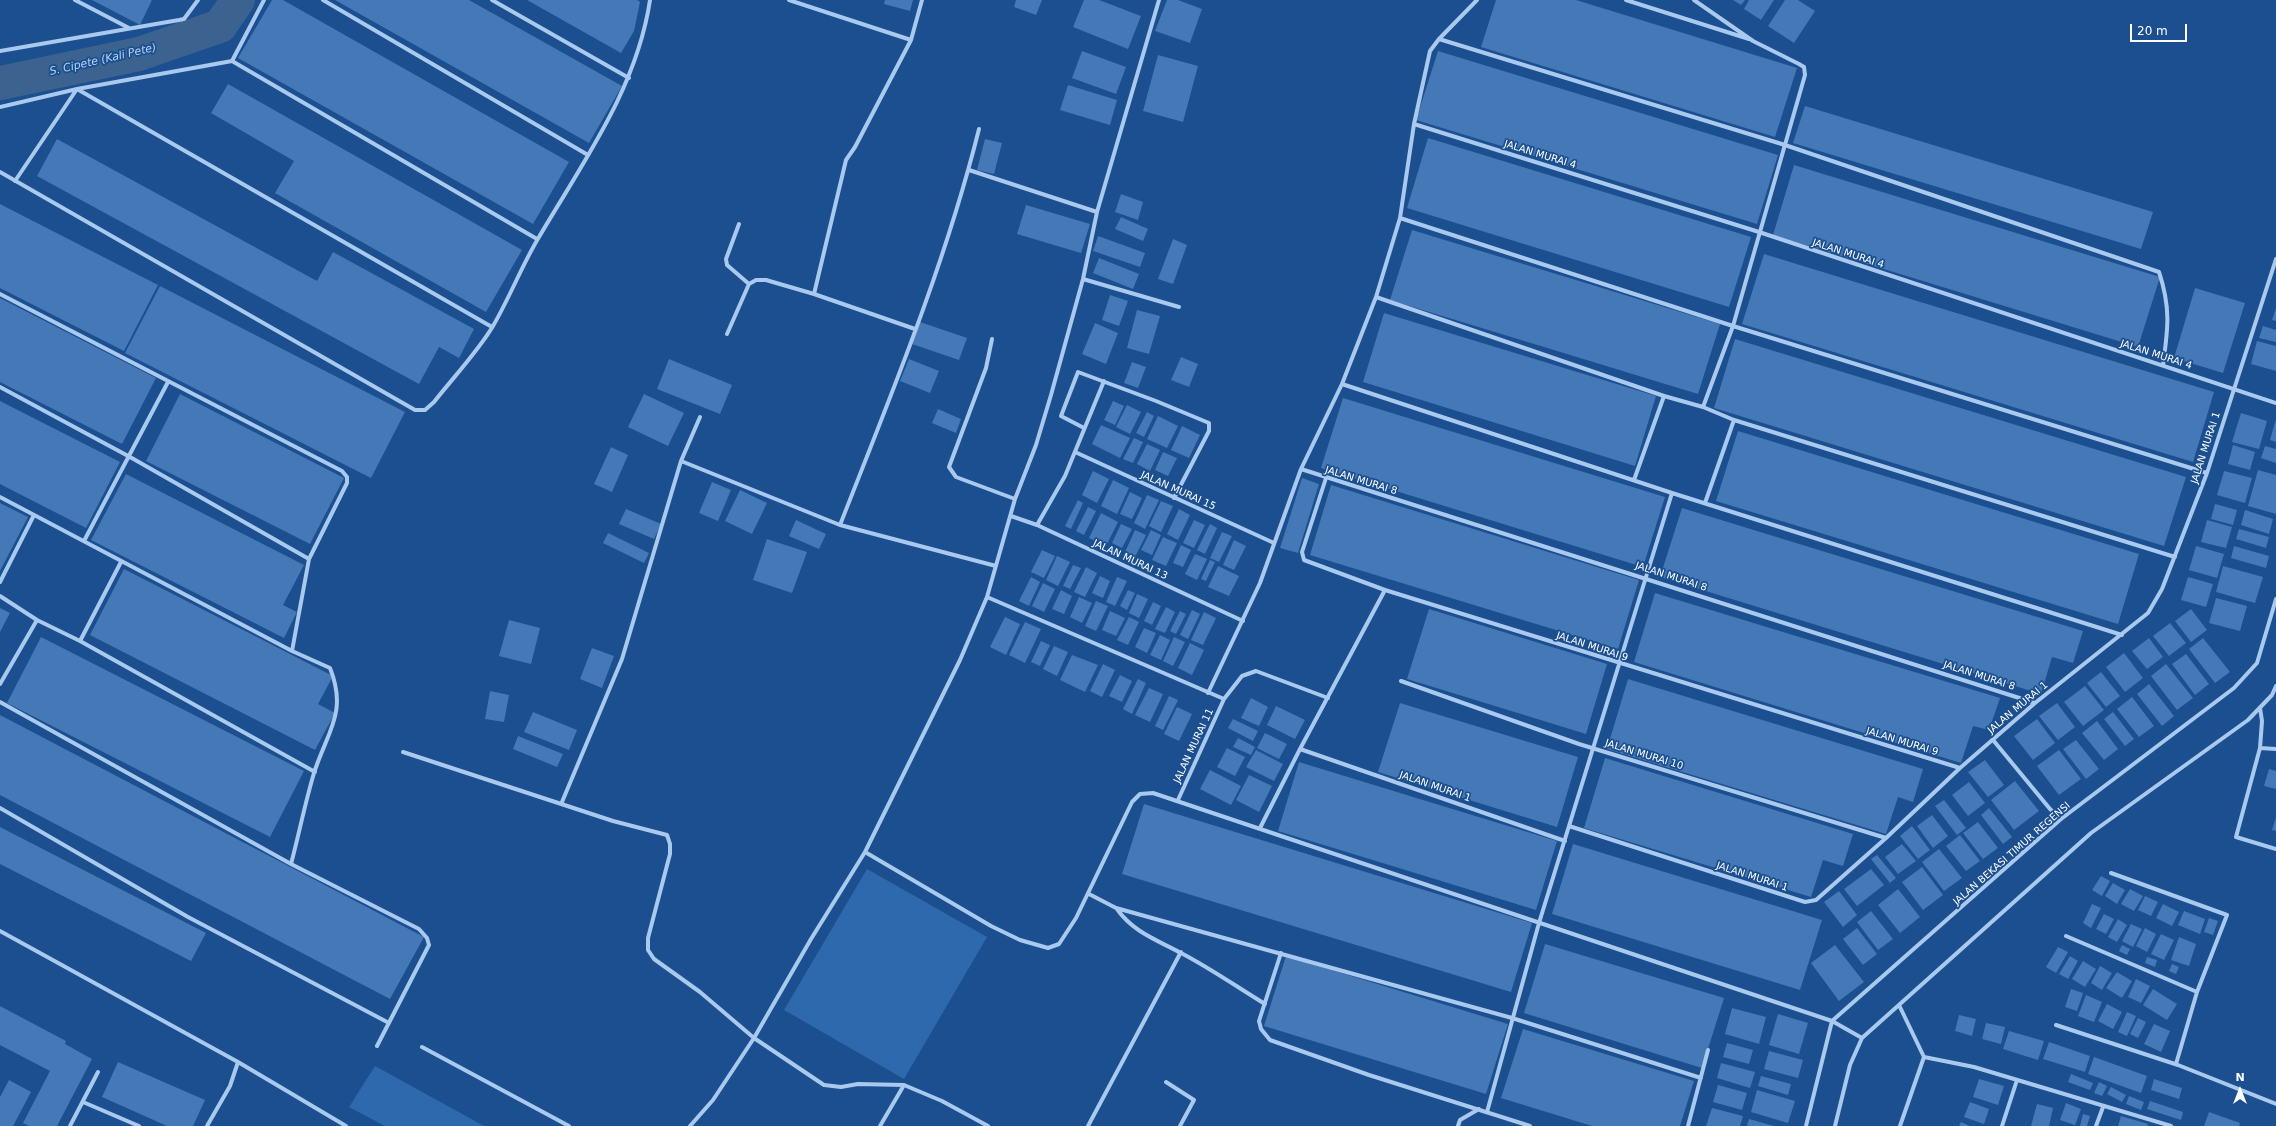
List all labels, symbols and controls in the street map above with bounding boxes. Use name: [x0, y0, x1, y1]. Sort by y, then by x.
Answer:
scale bar: [2132, 16, 2189, 42]
text: 20 m: [2137, 24, 2168, 38]
water label: S. Cipete (Kali Pete): [48, 41, 158, 79]
street label: JALAN MURAI 4: [1503, 138, 1577, 172]
street label: JALAN MURAI 4: [1811, 237, 1885, 271]
street label: JALAN MURAI 4: [2119, 338, 2193, 372]
street label: JALAN MURAI 1: [2189, 411, 2223, 485]
street label: JALAN MURAI 8: [1324, 464, 1398, 498]
street label: JALAN MURAI 15: [1139, 469, 1217, 513]
street label: JALAN MURAI 13: [1091, 537, 1169, 583]
street label: JALAN MURAI 8: [1634, 560, 1708, 594]
street label: JALAN MURAI 9: [1555, 630, 1629, 664]
street label: JALAN MURAI 8: [1942, 659, 2016, 693]
street label: JALAN MURAI 1: [1986, 679, 2050, 737]
street label: JALAN MURAI 11: [1171, 707, 1217, 785]
street label: JALAN MURAI 9: [1865, 725, 1939, 759]
street label: JALAN MURAI 10: [1603, 737, 1685, 773]
street label: JALAN MURAI 1: [1398, 769, 1472, 805]
street label: JALAN BEKASI TIMUR REGENSI: [1951, 800, 2073, 908]
street label: JALAN MURAI 1: [1715, 860, 1789, 894]
north arrow: [2220, 1070, 2260, 1110]
text: N: [2235, 1071, 2245, 1084]

